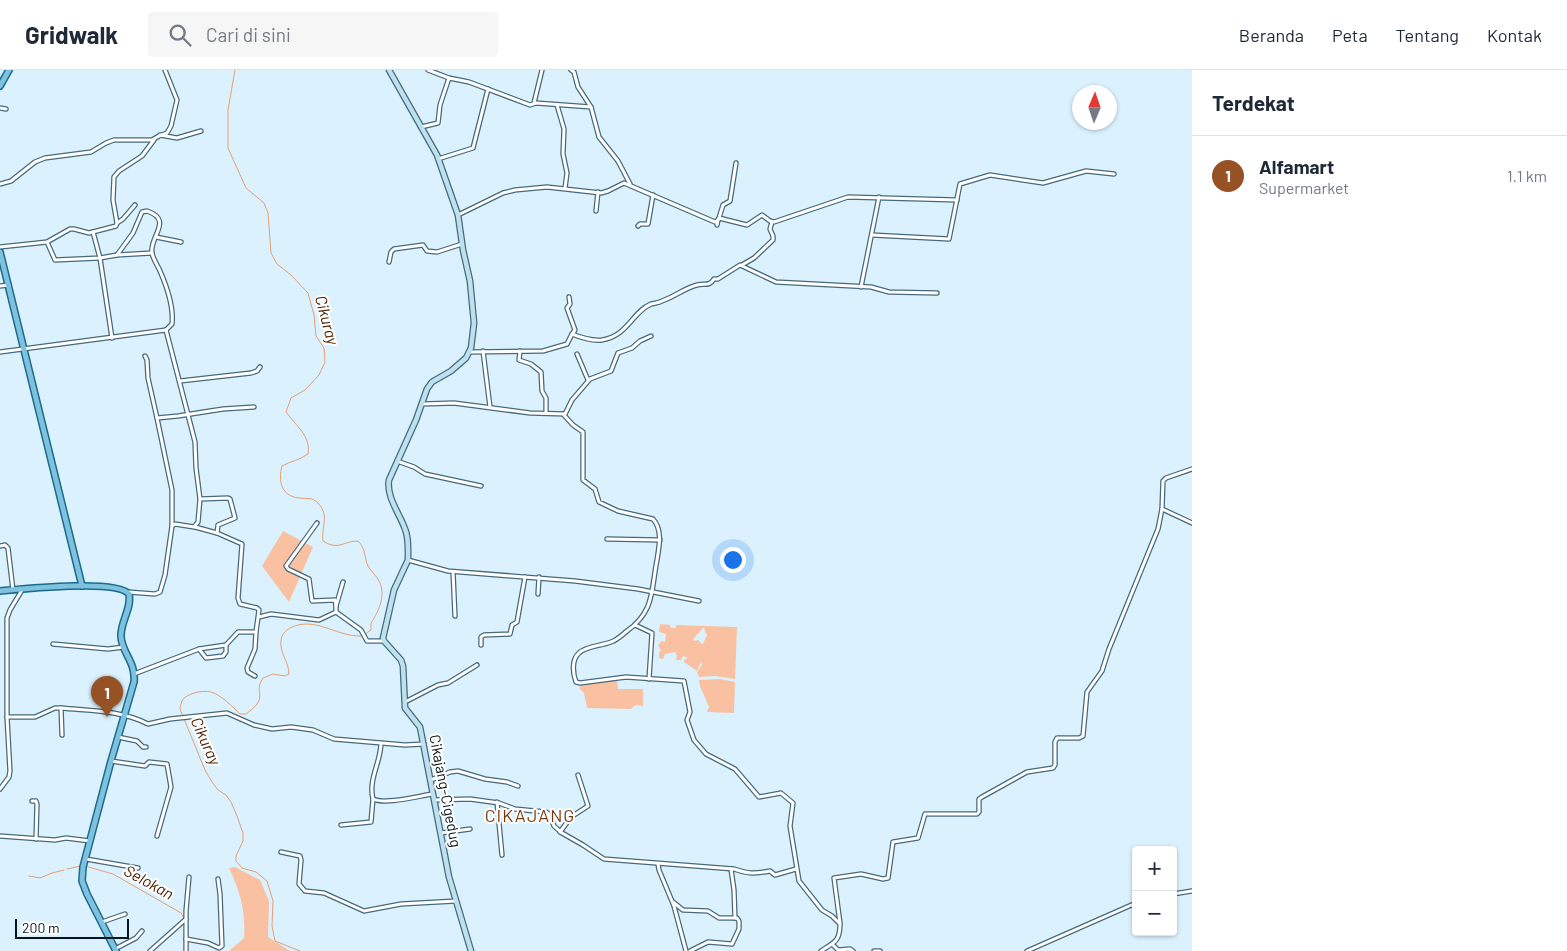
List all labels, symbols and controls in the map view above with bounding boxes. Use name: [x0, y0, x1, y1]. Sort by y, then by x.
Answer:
search box: [148, 12, 498, 57]
text: Gridwalk: [25, 20, 118, 49]
icon: search: [166, 21, 194, 49]
text: Cari di sini: [206, 23, 291, 46]
text: Beranda: [1239, 24, 1304, 46]
text: Peta: [1332, 24, 1368, 46]
text: Tentang: [1396, 24, 1459, 46]
text: Kontak: [1487, 24, 1542, 46]
north arrow: [1072, 85, 1117, 130]
text: Terdekat: [1212, 90, 1295, 115]
text: Alfamart: [1259, 155, 1334, 178]
text: 1: [1225, 166, 1231, 185]
text: 1.1 km: [1507, 166, 1547, 185]
text: Supermarket: [1259, 178, 1349, 197]
water label: Cikuray: [312, 293, 343, 348]
your location: [720, 547, 746, 573]
pin: 1: [91, 676, 123, 717]
water label: Cikuray: [187, 714, 226, 769]
street label: Cikajang-Cigedug: [426, 733, 466, 849]
district label: CIKAJANG: [485, 804, 575, 826]
map controls: [1132, 846, 1177, 936]
button: +: [1132, 846, 1177, 891]
water label: Selokan: [121, 860, 177, 903]
button: −: [1132, 891, 1177, 936]
scale bar: [15, 916, 129, 939]
text: 200 m: [22, 919, 60, 936]

